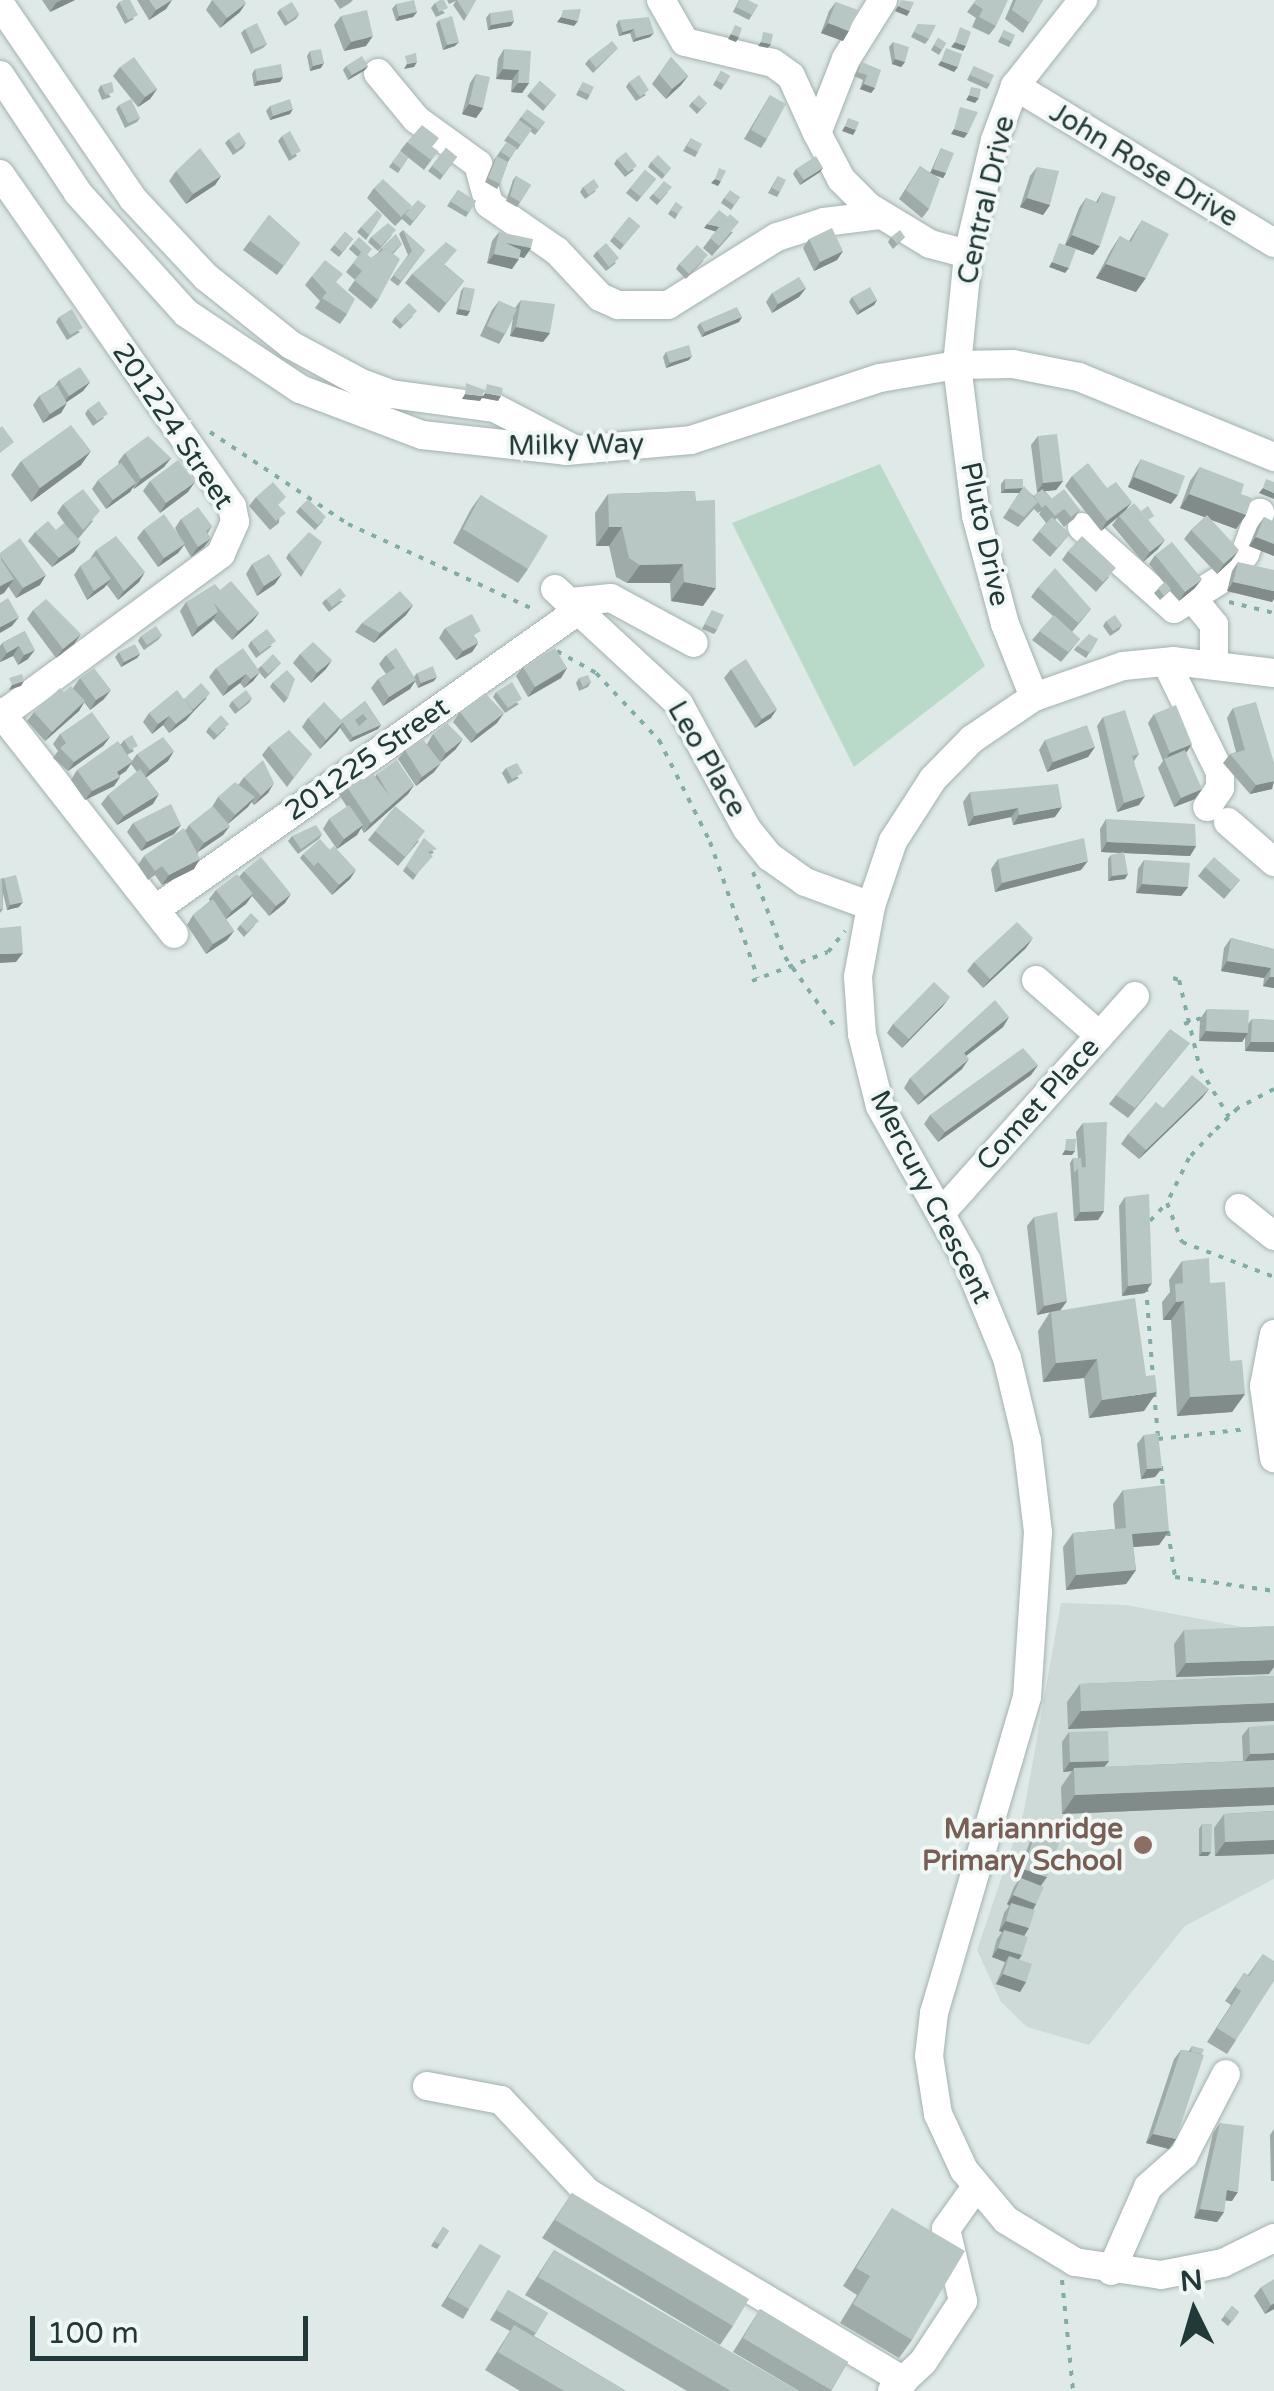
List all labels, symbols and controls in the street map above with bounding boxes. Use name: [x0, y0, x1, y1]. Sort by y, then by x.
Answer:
street label: John Rose Drive: [1044, 96, 1244, 234]
street label: Central Drive: [950, 112, 1022, 288]
street label: 201224 Street: [105, 337, 241, 515]
street label: Milky Way: [508, 427, 644, 463]
street label: Pluto Drive: [953, 459, 1017, 609]
street label: 201225 Street: [278, 690, 456, 828]
street label: Leo Place: [660, 695, 754, 823]
street label: Comet Place: [969, 1030, 1107, 1178]
street label: Mercury Crescent: [863, 1085, 999, 1309]
place label: Mariannridge Primary School: [922, 1812, 1123, 1878]
marker: Mariannridge Primary School: [1132, 1834, 1154, 1856]
north arrow: [1144, 2261, 1244, 2361]
text: N: [1179, 2263, 1204, 2299]
scale bar: [35, 2296, 312, 2358]
text: 100 m: [47, 2315, 139, 2352]

